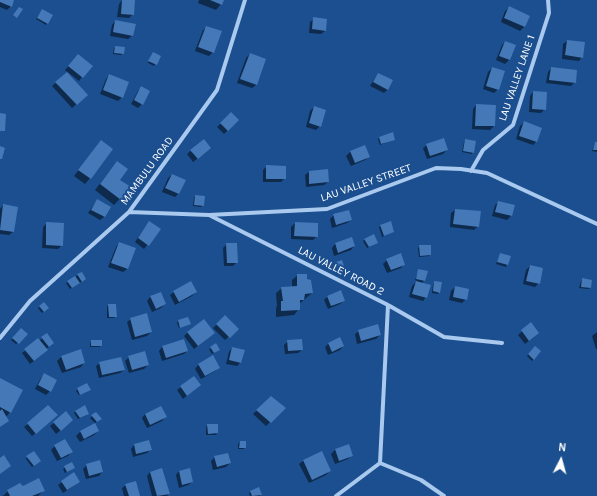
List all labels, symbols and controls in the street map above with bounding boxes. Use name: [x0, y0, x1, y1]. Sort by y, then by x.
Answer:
street label: LAU VALLEY LANE 1: [496, 33, 538, 123]
street label: MAMBULU ROAD: [118, 134, 176, 208]
street label: LAU VALLEY STREET: [319, 161, 413, 205]
street label: LAU VALLEY ROAD 2: [296, 244, 386, 298]
north arrow: [541, 440, 581, 480]
text: N: [558, 441, 567, 454]

